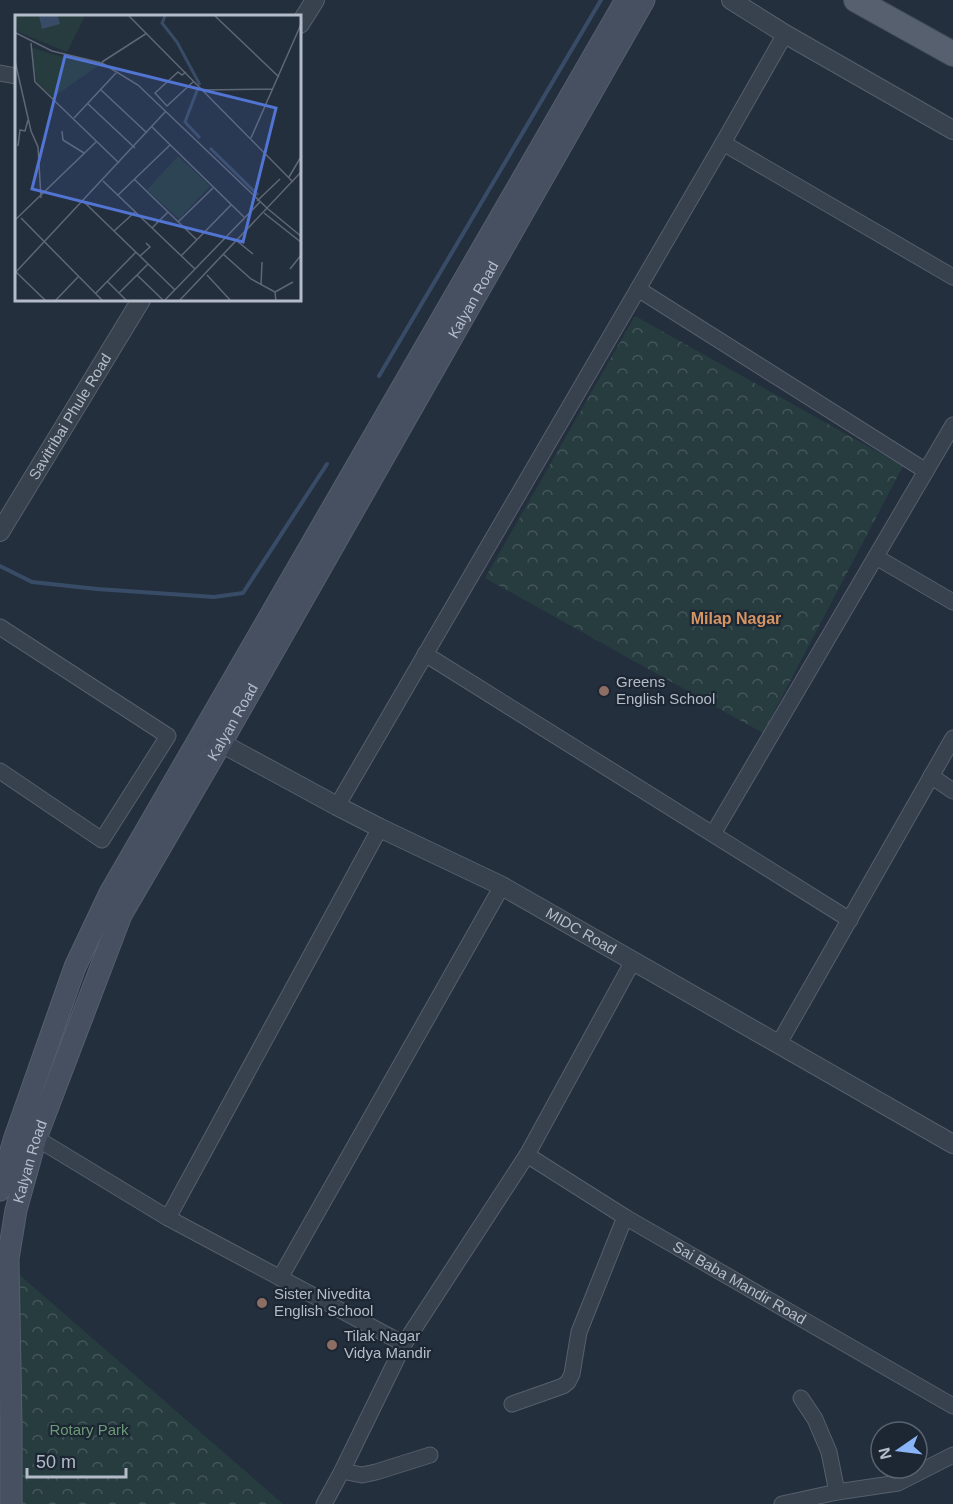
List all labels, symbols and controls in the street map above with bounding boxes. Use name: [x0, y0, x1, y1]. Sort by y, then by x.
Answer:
inset map: [15, 15, 302, 302]
street label: Kalyan Road: [444, 258, 502, 341]
street label: Savitribai Phule Road: [25, 350, 114, 482]
district label: Milap Nagar: [691, 610, 781, 627]
place label: Greens English School: [616, 673, 715, 707]
street label: Kalyan Road: [204, 680, 261, 763]
marker: Greens English School: [597, 684, 611, 698]
street label: MIDC Road: [543, 904, 619, 958]
street label: Kalyan Road: [9, 1117, 50, 1205]
street label: Sai Baba Mandir Road: [670, 1237, 809, 1328]
place label: Sister Nivedita English School: [274, 1285, 373, 1319]
marker: Sister Nivedita English School: [255, 1296, 269, 1310]
place label: Tilak Nagar Vidya Mandir: [344, 1327, 431, 1361]
marker: Tilak Nagar Vidya Mandir: [325, 1338, 339, 1352]
north arrow: [869, 1420, 929, 1480]
park label: Rotary Park: [49, 1421, 129, 1438]
scale bar: [27, 1441, 126, 1479]
text: N: [875, 1446, 895, 1461]
text: 50 m: [36, 1452, 76, 1472]

